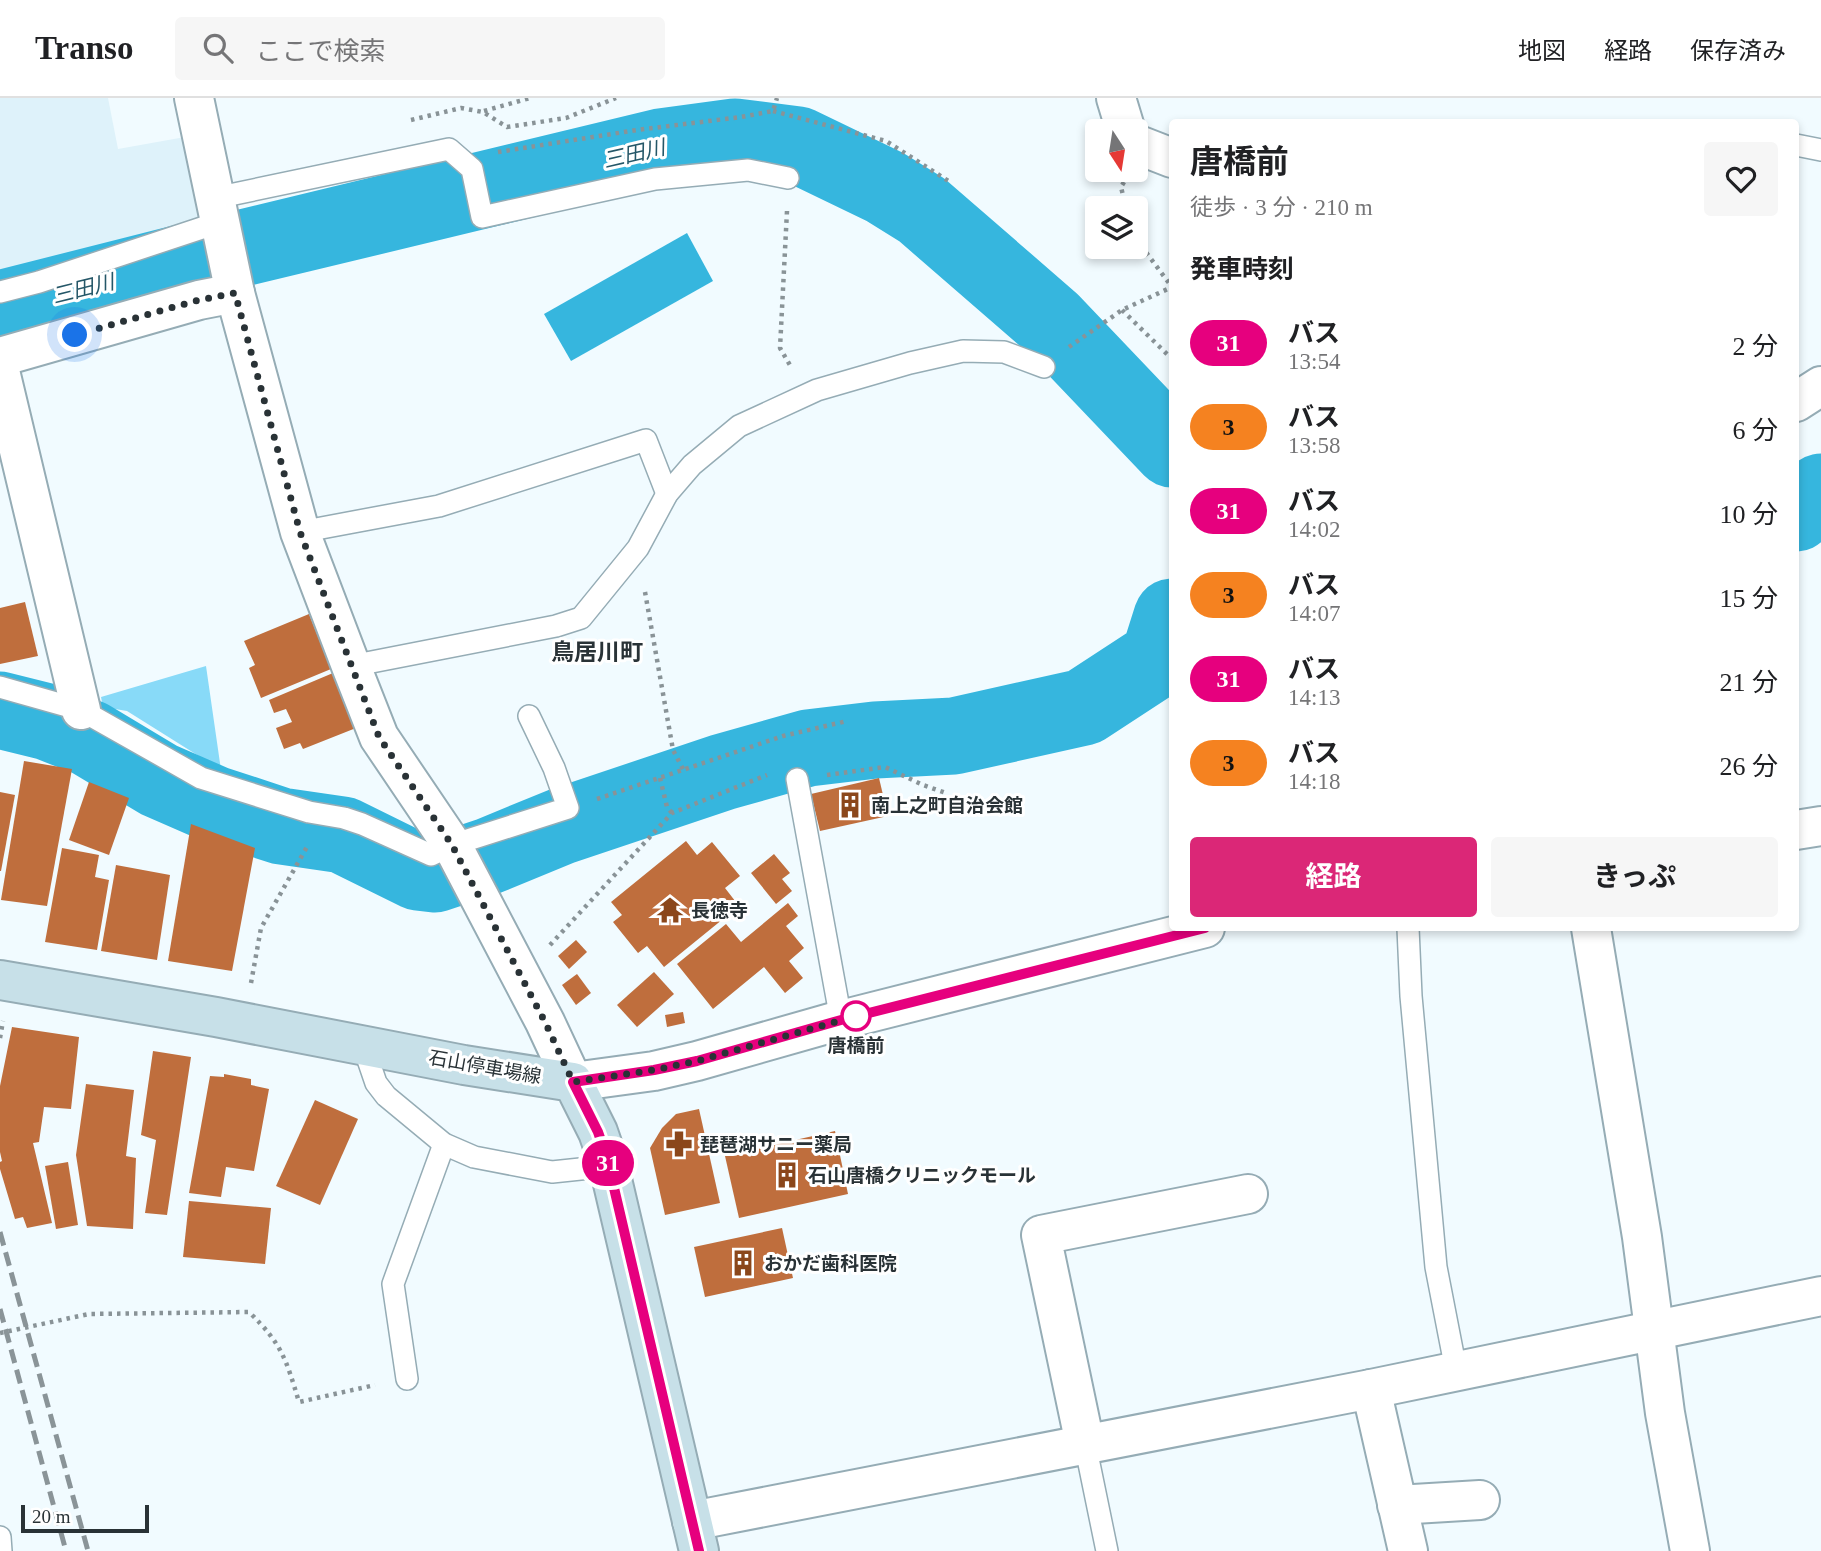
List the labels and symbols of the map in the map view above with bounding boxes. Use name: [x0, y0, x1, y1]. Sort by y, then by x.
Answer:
north arrow: [1085, 119, 1148, 182]
water label: 三田川: [601, 135, 669, 173]
water label: 三田川: [50, 269, 118, 308]
your location: [57, 317, 92, 352]
district label: 鳥居川町: [551, 640, 643, 665]
building icon: 南上之町自治会館: [835, 790, 865, 820]
place label: 南上之町自治会館: [871, 795, 1023, 816]
temple icon: 長徳寺: [655, 895, 685, 925]
place label: 長徳寺: [691, 900, 748, 921]
marker: 唐橋前: [841, 1001, 871, 1031]
place label: 唐橋前: [827, 1035, 885, 1056]
street label: 石山停車場線: [427, 1047, 543, 1087]
pharmacy icon: 琵琶湖サニー薬局: [664, 1129, 694, 1159]
place label: 琵琶湖サニー薬局: [700, 1134, 852, 1155]
line badge: 31: [576, 1140, 640, 1186]
building icon: 石山唐橋クリニックモール: [772, 1160, 802, 1190]
place label: 石山唐橋クリニックモール: [808, 1165, 1036, 1186]
building icon: おかだ歯科医院: [728, 1248, 758, 1278]
place label: おかだ歯科医院: [764, 1253, 897, 1274]
scale bar: [21, 1502, 149, 1534]

